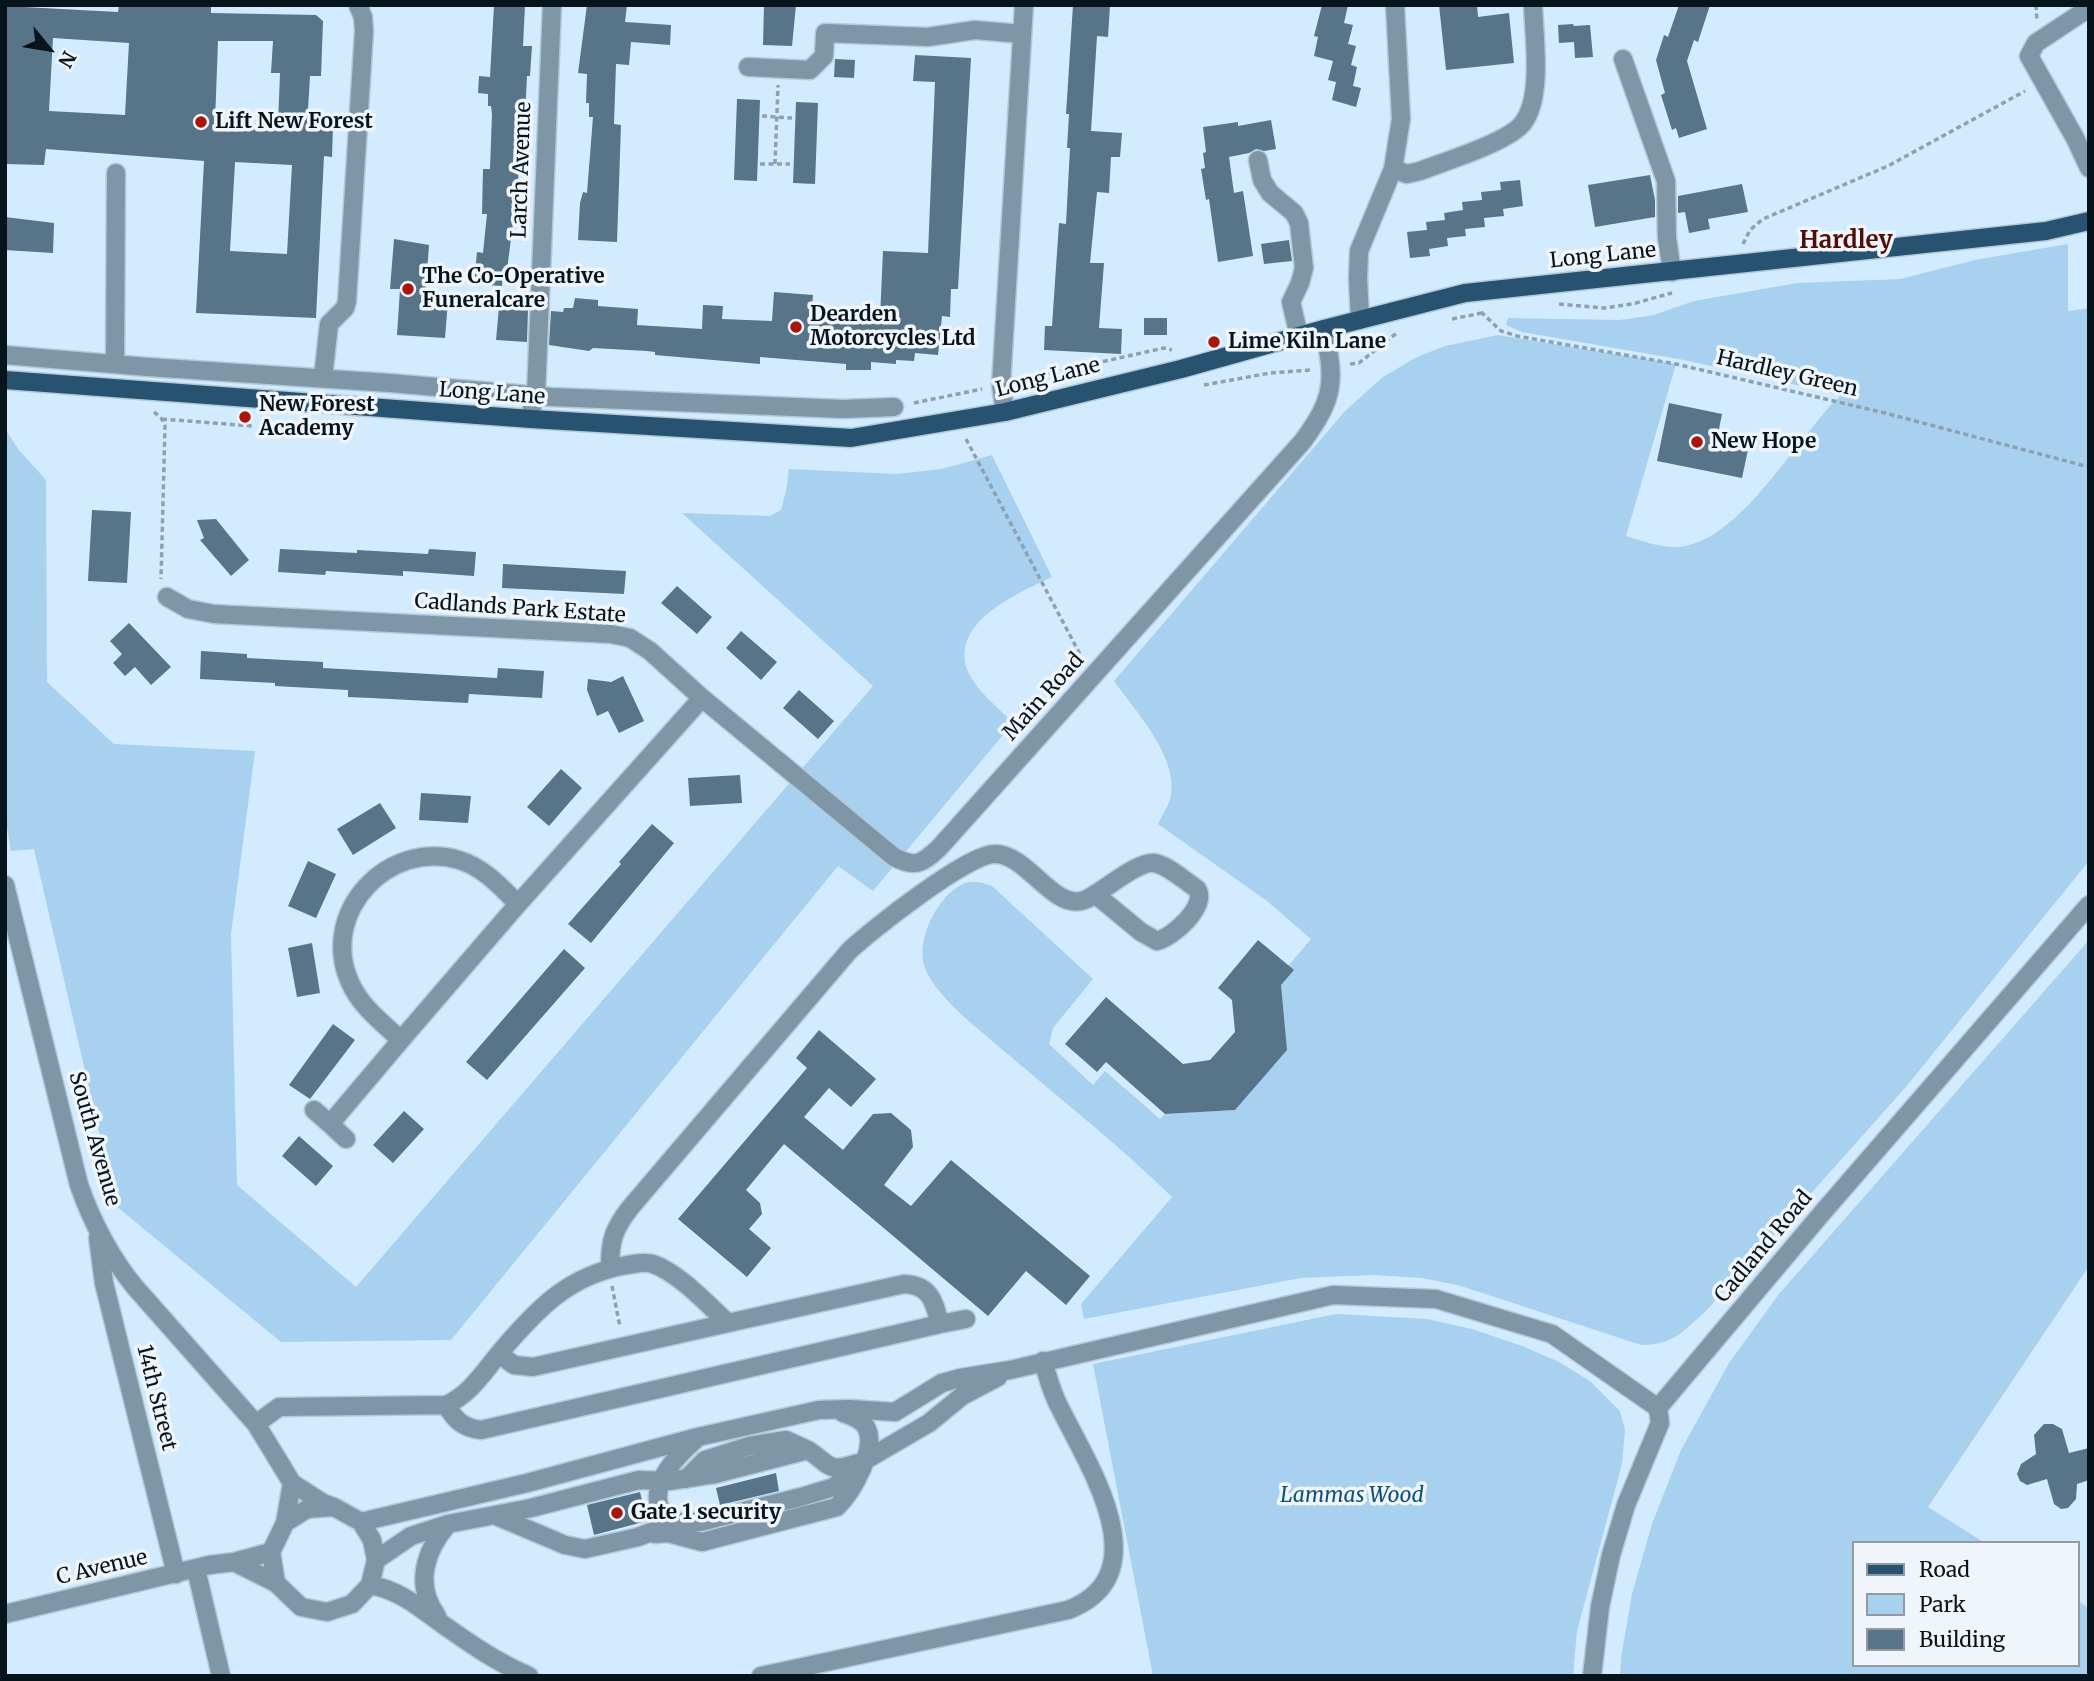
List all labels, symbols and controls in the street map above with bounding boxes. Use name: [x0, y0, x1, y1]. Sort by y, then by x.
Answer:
north arrow: [14, 14, 84, 84]
text: N: [53, 47, 81, 72]
street label: Larch Avenue: [507, 101, 537, 239]
place label: Lift New Forest: [215, 109, 373, 135]
marker: Lift New Forest: [193, 114, 209, 130]
district label: Hardley: [1799, 227, 1893, 255]
street label: Long Lane: [1549, 238, 1657, 274]
place label: The Co-Operative Funeralcare: [422, 264, 605, 314]
marker: The Co-Operative Funeralcare: [400, 281, 416, 297]
place label: Dearden Motorcycles Ltd: [810, 302, 976, 352]
marker: Dearden Motorcycles Ltd: [788, 319, 804, 335]
place label: Lime Kiln Lane: [1228, 329, 1386, 355]
marker: Lime Kiln Lane: [1206, 334, 1222, 350]
street label: Hardley Green: [1714, 345, 1860, 403]
street label: Long Lane: [993, 353, 1103, 403]
street label: Long Lane: [438, 378, 546, 410]
place label: New Forest Academy: [259, 392, 375, 442]
marker: New Forest Academy: [237, 409, 253, 425]
place label: New Hope: [1711, 429, 1816, 455]
marker: New Hope: [1689, 434, 1705, 450]
street label: Cadlands Park Estate: [414, 589, 626, 629]
street label: Main Road: [998, 648, 1090, 746]
street label: South Avenue: [63, 1069, 125, 1209]
street label: Cadland Road: [1710, 1186, 1818, 1308]
street label: 14th Street: [131, 1343, 181, 1453]
park label: Lammas Wood: [1280, 1483, 1424, 1509]
place label: Gate 1 security: [631, 1500, 781, 1526]
marker: Gate 1 security: [609, 1505, 625, 1521]
legend: [1853, 1541, 2080, 1667]
street label: C Avenue: [54, 1545, 150, 1591]
text: Road: [1919, 1556, 1970, 1583]
text: Park: [1919, 1591, 1966, 1618]
text: Building: [1919, 1626, 2005, 1653]

